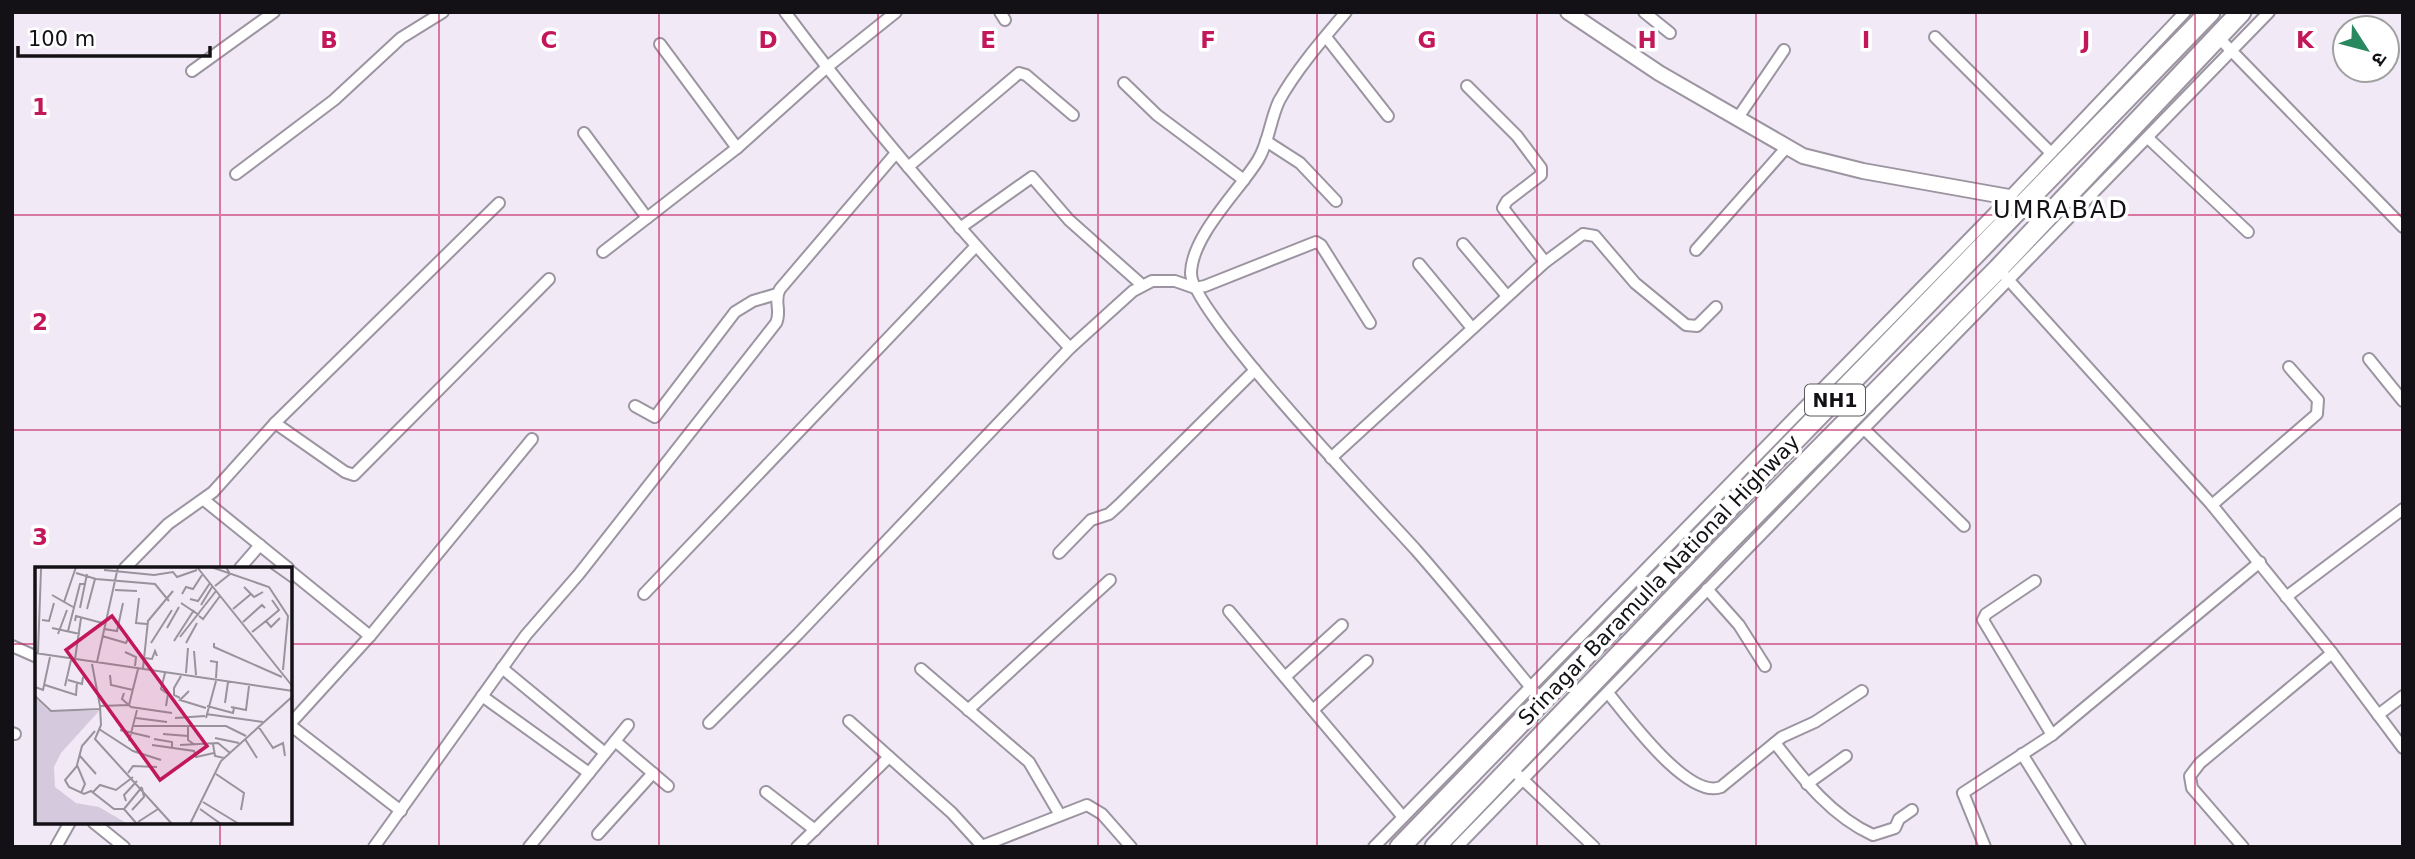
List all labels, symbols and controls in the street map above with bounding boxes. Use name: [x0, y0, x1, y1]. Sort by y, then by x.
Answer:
scale bar: [18, 14, 210, 58]
north arrow: [2331, 14, 2401, 84]
text: 100 m: [28, 27, 95, 51]
text: B: [320, 27, 338, 53]
text: C: [541, 27, 557, 53]
text: D: [758, 27, 778, 53]
text: E: [980, 27, 996, 53]
text: F: [1200, 27, 1216, 53]
text: G: [1418, 27, 1436, 53]
text: H: [1637, 27, 1657, 53]
text: I: [1862, 27, 1870, 53]
text: J: [2080, 27, 2090, 53]
text: K: [2296, 27, 2315, 53]
text: उ: [2367, 48, 2392, 71]
text: 1: [32, 94, 48, 120]
district label: UMRABAD: [1993, 196, 2129, 224]
text: 2: [32, 309, 48, 335]
road number: NH1: [1805, 384, 1865, 416]
street label: Srinagar Baramulla National Highway: [1513, 430, 1805, 730]
text: 3: [32, 524, 48, 550]
inset map: [35, 567, 292, 824]

